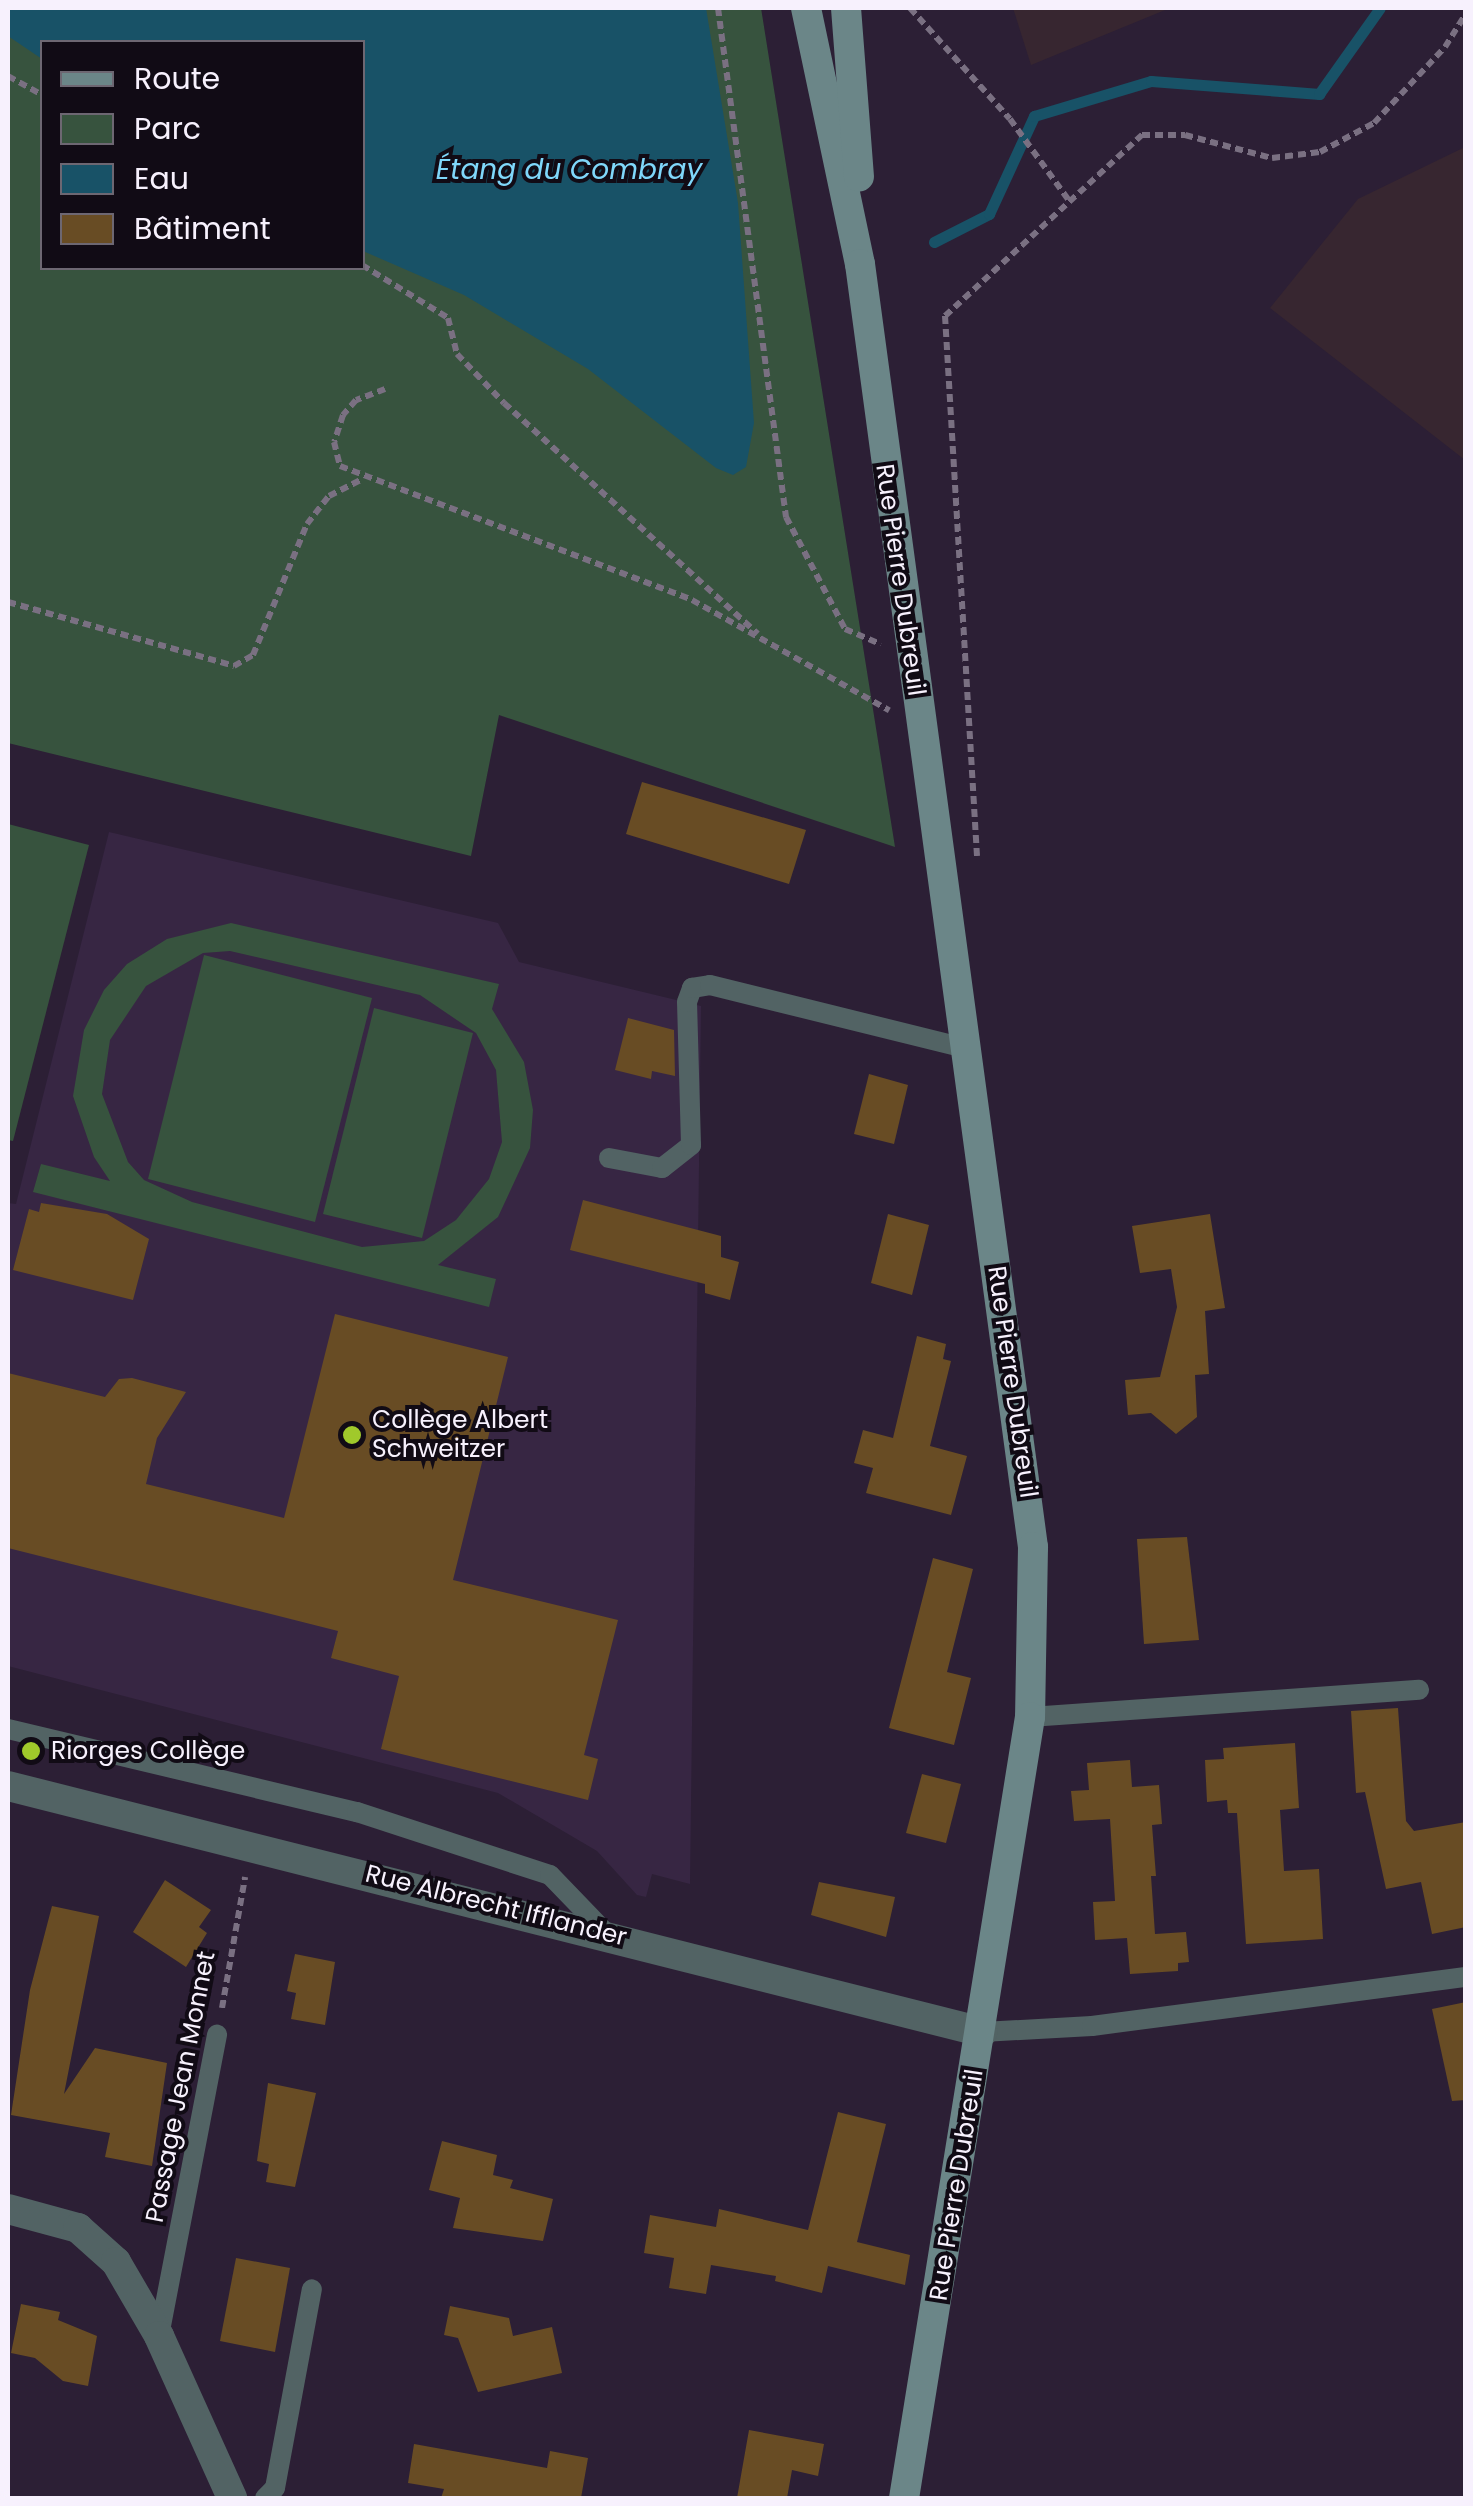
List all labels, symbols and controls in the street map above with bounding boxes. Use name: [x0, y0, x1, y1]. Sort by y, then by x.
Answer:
legend: [40, 40, 365, 270]
text: Route: [134, 57, 220, 100]
text: Parc: [134, 107, 201, 150]
water label: Étang du Combray: [436, 153, 702, 187]
text: Eau: [134, 157, 189, 200]
text: Bâtiment: [134, 207, 271, 250]
street label: Rue Pierre Dubreuil: [869, 462, 931, 698]
street label: Rue Pierre Dubreuil: [981, 1264, 1043, 1500]
place label: Collège Albert Schweitzer: [372, 1406, 548, 1465]
marker: Collège Albert Schweitzer: [341, 1424, 363, 1446]
place label: Riorges Collège: [51, 1736, 245, 1766]
marker: Riorges Collège: [20, 1740, 42, 1762]
street label: Rue Albrecht Ifflander: [362, 1859, 630, 1953]
street label: Passage Jean Monnet: [140, 1949, 222, 2225]
street label: Rue Pierre Dubreuil: [924, 2067, 990, 2303]

